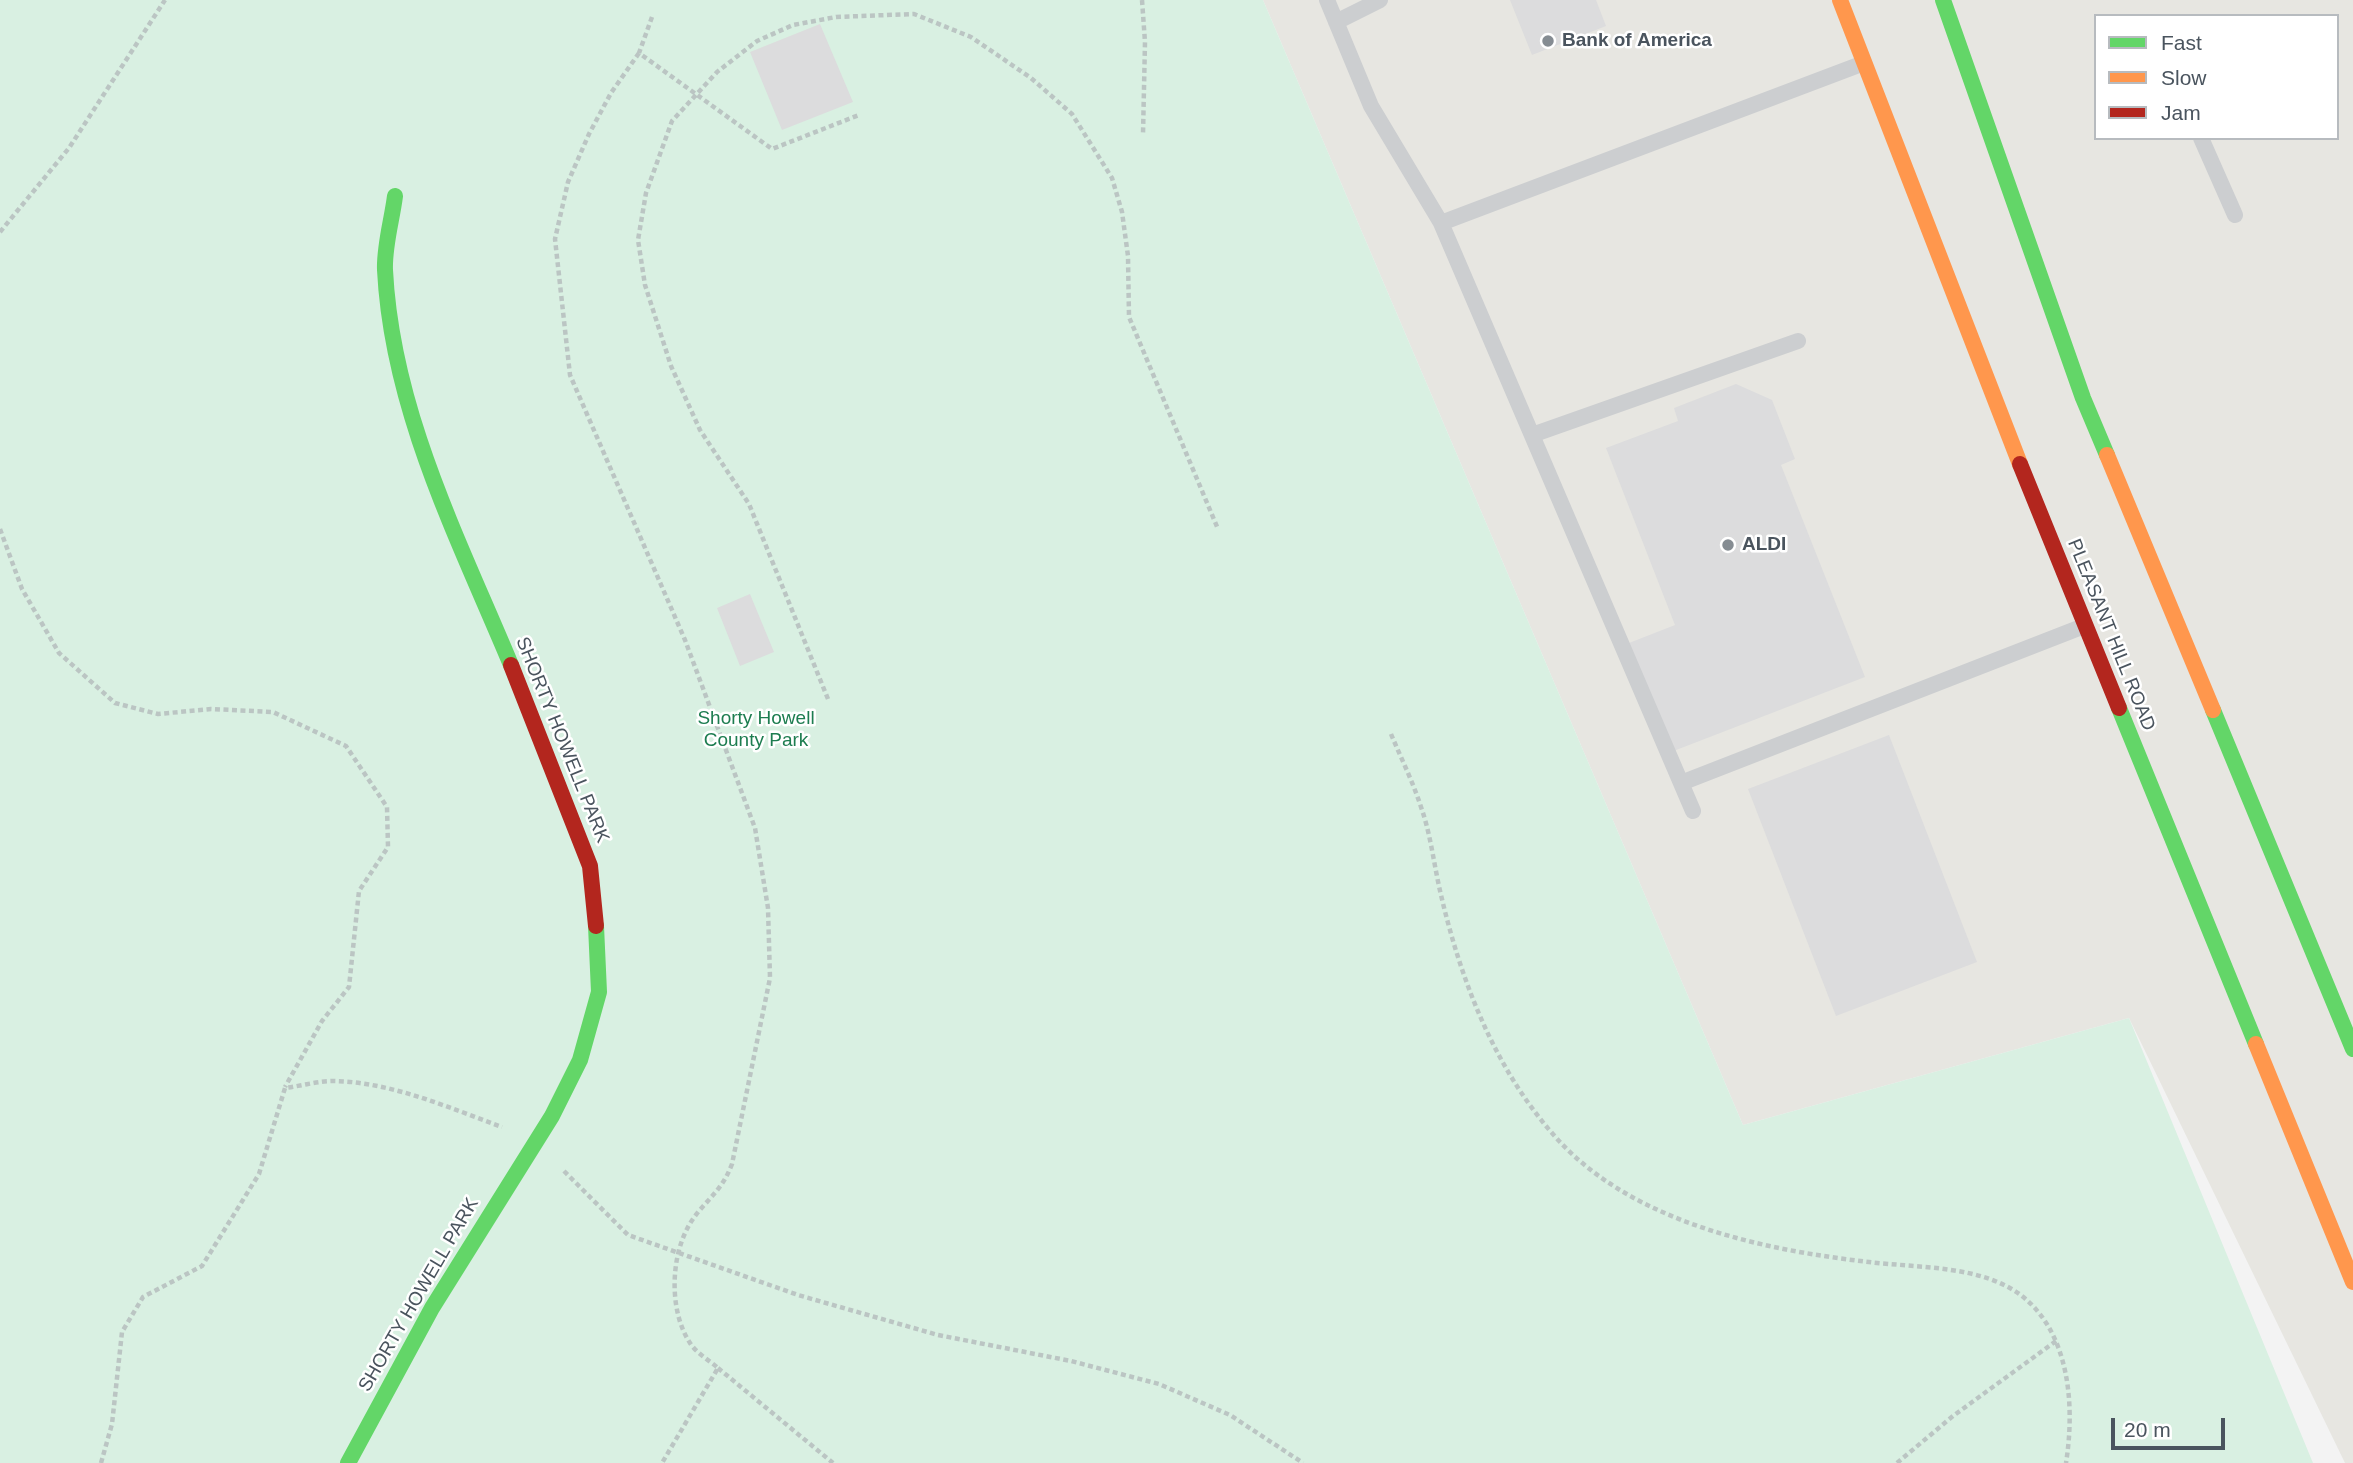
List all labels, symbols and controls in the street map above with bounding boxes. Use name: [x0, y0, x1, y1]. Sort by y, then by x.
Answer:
legend: [2094, 14, 2339, 140]
place label: Bank of America: [1562, 30, 1712, 52]
text: Fast: [2161, 31, 2202, 54]
marker: Bank of America: [1540, 33, 1556, 49]
text: Slow: [2161, 66, 2207, 89]
text: Jam: [2161, 101, 2201, 124]
place label: ALDI: [1742, 534, 1786, 556]
street label: PLEASANT HILL ROAD: [2062, 536, 2160, 734]
marker: ALDI: [1720, 537, 1736, 553]
street label: SHORTY HOWELL PARK: [510, 634, 614, 846]
park label: Shorty Howell County Park: [697, 708, 815, 752]
street label: SHORTY HOWELL PARK: [354, 1194, 484, 1396]
scale bar: [2115, 1404, 2229, 1448]
text: 20 m: [2124, 1418, 2171, 1441]

